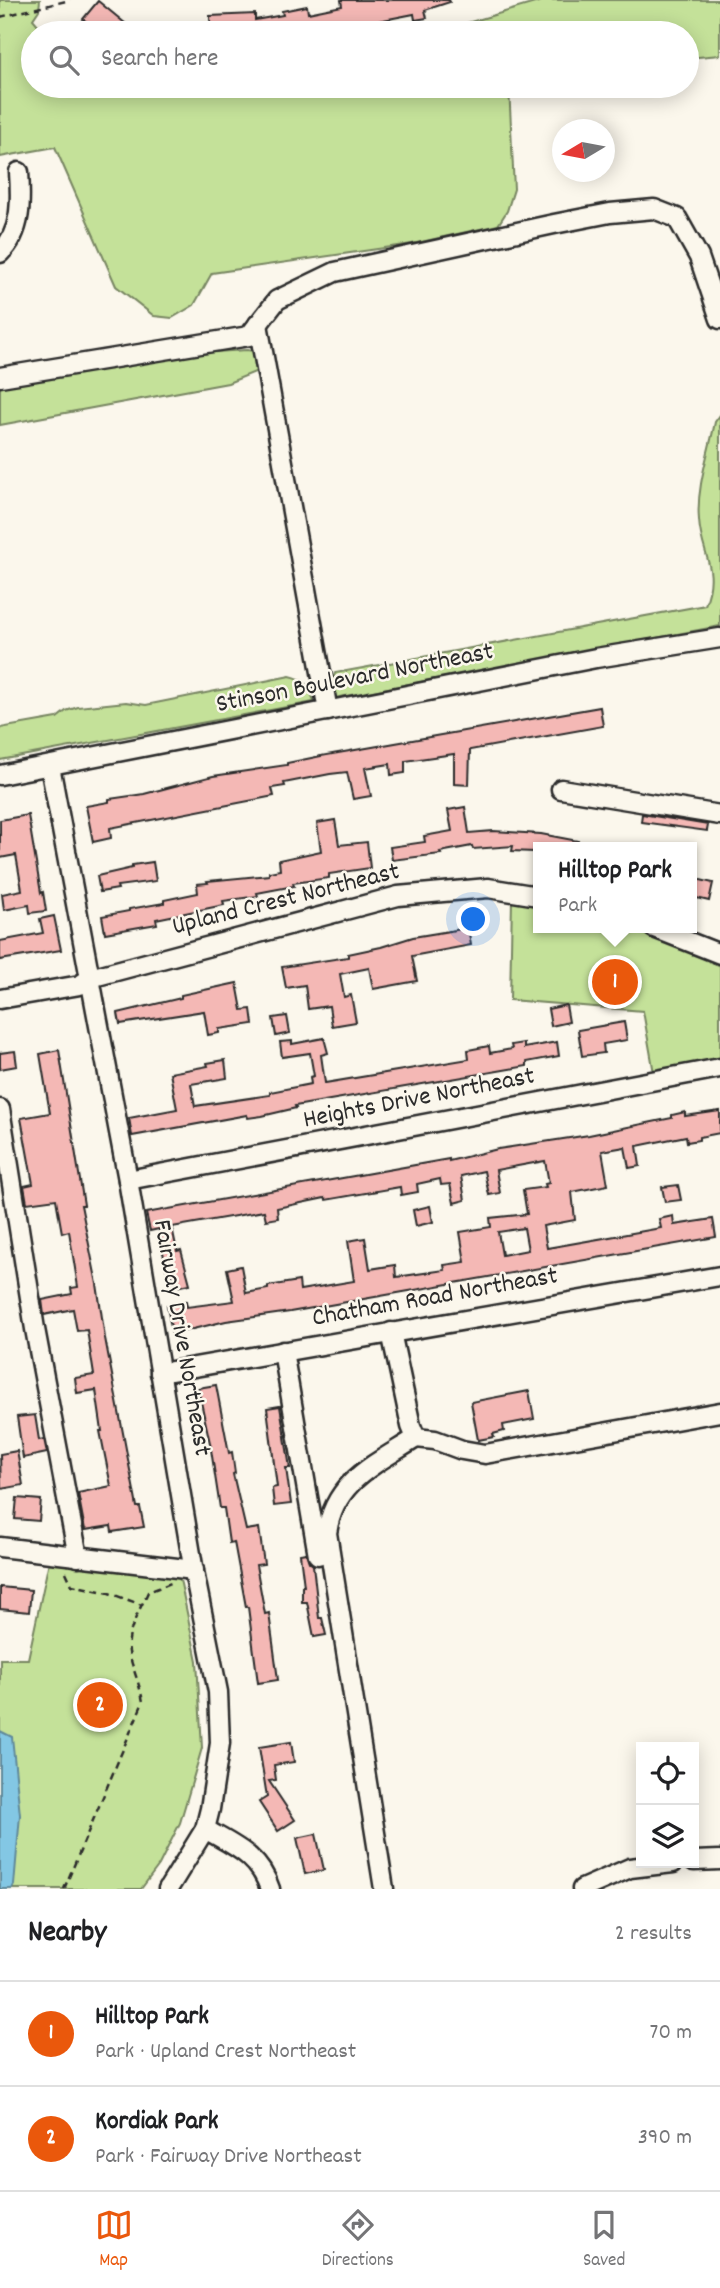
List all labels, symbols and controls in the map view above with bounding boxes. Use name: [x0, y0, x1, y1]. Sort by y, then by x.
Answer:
search box: [21, 21, 699, 98]
icon: search: [45, 41, 83, 79]
text: Search here: [101, 41, 219, 78]
north arrow: [552, 119, 615, 182]
street label: Stinson Boulevard Northeast: [213, 634, 497, 724]
popup: [533, 842, 697, 933]
text: Hilltop Park: [558, 853, 672, 890]
street label: Upland Crest Northeast: [168, 854, 404, 946]
text: Park: [558, 890, 597, 923]
your location: [456, 902, 490, 936]
pin: 1: [592, 956, 638, 1008]
street label: Heights Drive Northeast: [300, 1058, 538, 1140]
street label: Fairway Drive Northeast: [142, 1217, 220, 1459]
street label: Chatham Road Northeast: [309, 1258, 561, 1338]
pin: 2: [77, 1679, 123, 1731]
map controls: [636, 1742, 699, 1868]
button: locate: [636, 1742, 699, 1805]
button: layers: [636, 1805, 699, 1868]
text: Nearby: [28, 1913, 106, 1956]
text: 2 results: [615, 1918, 692, 1951]
text: Hilltop Park: [95, 1999, 209, 2036]
text: 1: [48, 2017, 54, 2050]
text: 70 m: [650, 2017, 692, 2050]
text: Park · Upland Crest Northeast: [95, 2036, 356, 2069]
text: Kordiak Park: [95, 2104, 218, 2141]
text: 2: [46, 2122, 56, 2155]
text: 390 m: [638, 2122, 692, 2155]
text: Park · Fairway Drive Northeast: [95, 2141, 362, 2174]
tab: Map: [95, 2206, 133, 2275]
tab: Directions: [322, 2206, 394, 2275]
tab: Saved: [583, 2206, 625, 2275]

